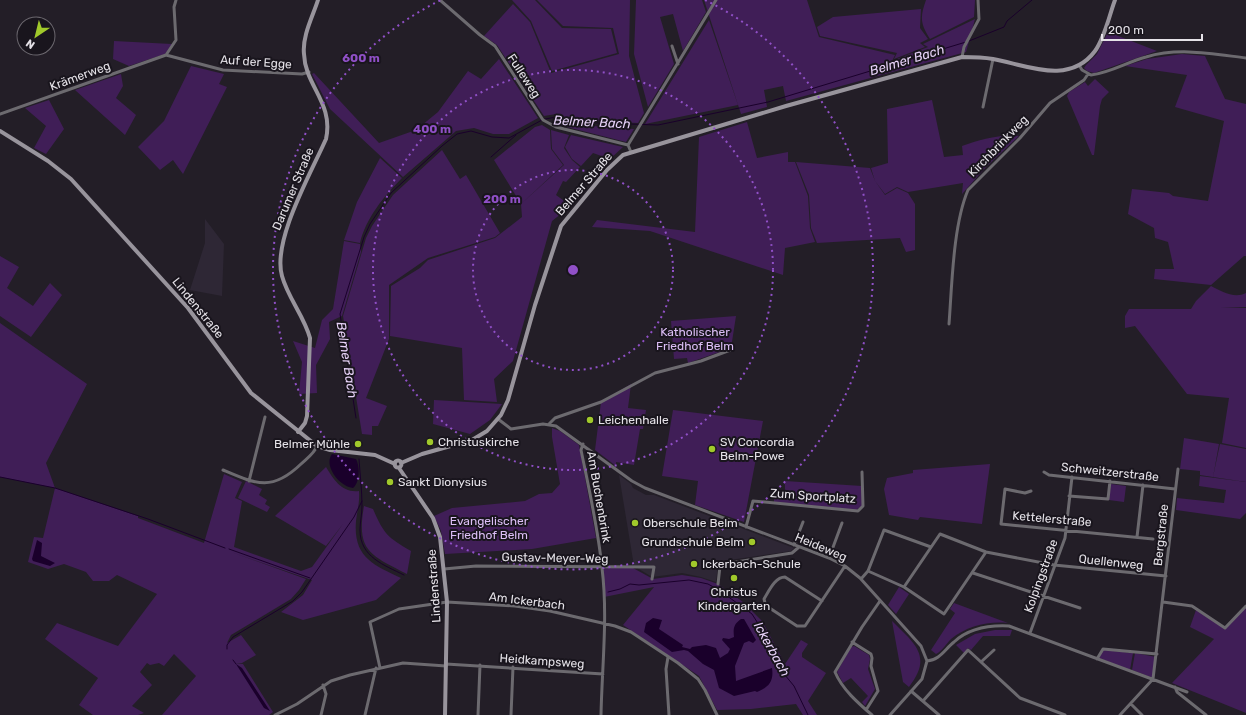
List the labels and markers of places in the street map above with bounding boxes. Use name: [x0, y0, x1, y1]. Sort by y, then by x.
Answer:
centre of rings: [566, 263, 580, 277]
place label: Leichenhalle: [598, 413, 669, 427]
marker: Leichenhalle: [585, 415, 595, 425]
place label: Christuskirche: [438, 435, 519, 449]
place label: SV Concordia Belm-Powe: [720, 435, 794, 463]
place label: Belmer Mühle: [274, 437, 350, 451]
marker: Christuskirche: [425, 437, 435, 447]
marker: Belmer Mühle: [353, 439, 363, 449]
marker: SV Concordia Belm-Powe: [707, 444, 717, 454]
place label: Sankt Dionysius: [398, 475, 487, 489]
marker: Sankt Dionysius: [385, 477, 395, 487]
place label: Oberschule Belm: [643, 516, 738, 530]
marker: Oberschule Belm: [630, 518, 640, 528]
place label: Grundschule Belm: [641, 535, 744, 549]
marker: Grundschule Belm: [747, 537, 757, 547]
place label: Ickerbach-Schule: [702, 557, 801, 571]
marker: Ickerbach-Schule: [689, 559, 699, 569]
marker: Christus Kindergarten: [729, 573, 739, 583]
place label: Christus Kindergarten: [698, 585, 770, 613]

